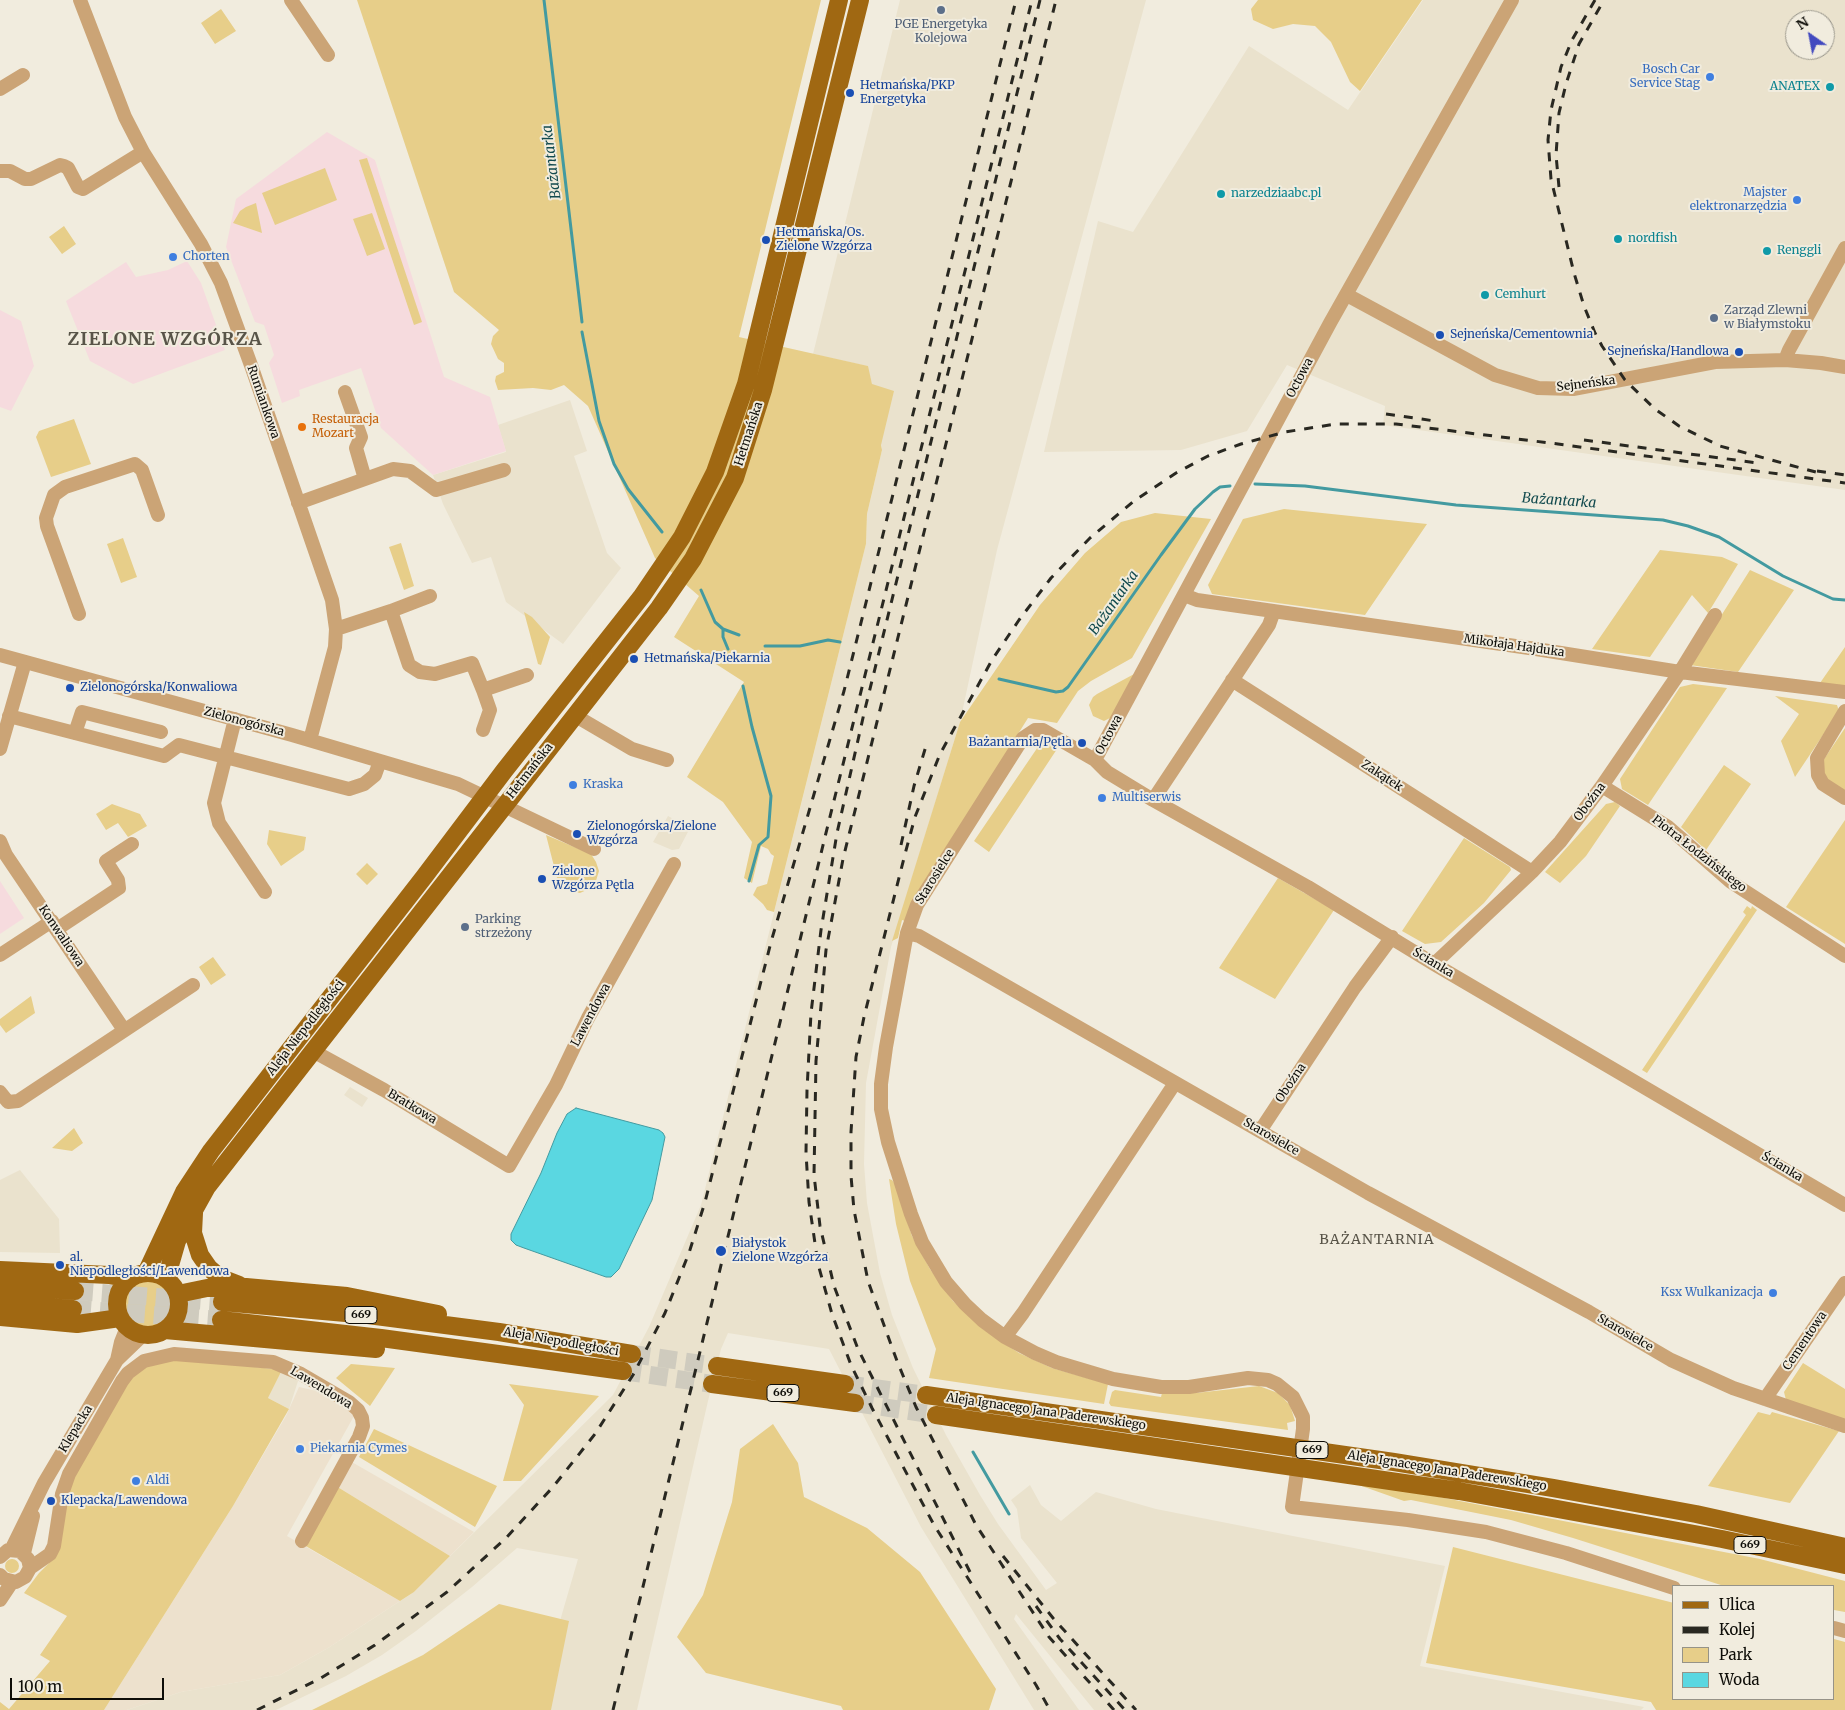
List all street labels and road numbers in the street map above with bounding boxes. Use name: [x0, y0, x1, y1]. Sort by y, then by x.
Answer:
street label: Octowa: [1284, 356, 1316, 400]
street label: Rumiankowa: [244, 363, 282, 441]
street label: Sejneńska: [1556, 373, 1616, 395]
street label: Hetmańska: [732, 400, 766, 468]
street label: Mikołaja Hajduka: [1463, 632, 1565, 660]
street label: Zielonogórska: [202, 704, 286, 740]
street label: Octowa: [1093, 713, 1125, 757]
street label: Hetmańska: [504, 740, 556, 802]
street label: Zakątek: [1359, 757, 1405, 795]
street label: Oboźna: [1571, 780, 1609, 824]
street label: Piotra Łodzińskiego: [1649, 813, 1749, 895]
street label: Starosielce: [912, 847, 958, 907]
street label: Konwaliowa: [35, 903, 87, 969]
street label: Ścianka: [1410, 945, 1456, 981]
street label: Aleja Niepodległości: [264, 977, 348, 1079]
street label: Lawendowa: [568, 981, 614, 1049]
street label: Oboźna: [1273, 1061, 1309, 1105]
street label: Bratkowa: [385, 1087, 439, 1127]
street label: Starosielce: [1241, 1115, 1301, 1159]
street label: Ścianka: [1759, 1149, 1805, 1185]
road number: 669: [345, 1306, 377, 1324]
street label: Cementowa: [1780, 1309, 1830, 1373]
street label: Starosielce: [1595, 1311, 1655, 1355]
street label: Aleja Niepodległości: [502, 1325, 620, 1359]
street label: Lawendowa: [288, 1364, 354, 1412]
road number: 669: [767, 1385, 799, 1402]
street label: Aleja Ignacego Jana Paderewskiego: [945, 1391, 1147, 1433]
street label: Klepacka: [56, 1403, 96, 1455]
road number: 669: [1296, 1442, 1328, 1458]
street label: Aleja Ignacego Jana Paderewskiego: [1346, 1448, 1548, 1494]
road number: 669: [1734, 1536, 1766, 1554]

